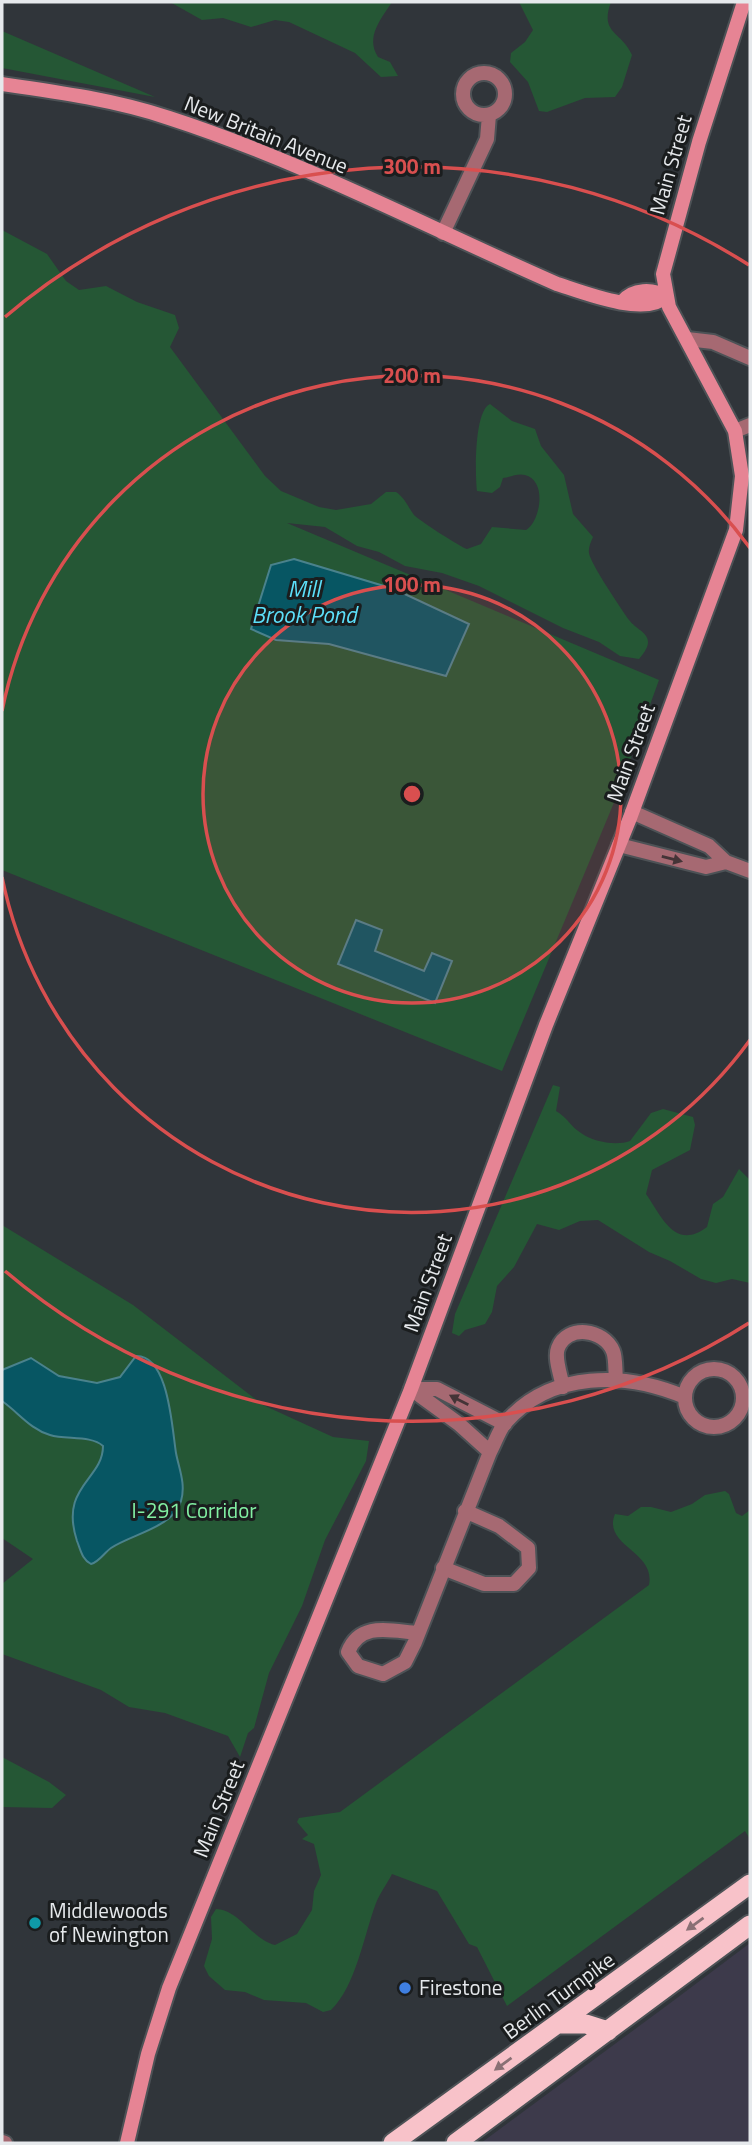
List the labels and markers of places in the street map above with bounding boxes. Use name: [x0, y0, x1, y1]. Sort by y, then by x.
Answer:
centre of rings: [400, 782, 424, 806]
place label: Middlewoods of Newington: [49, 1894, 169, 1950]
marker: Middlewoods of Newington: [27, 1915, 43, 1931]
place label: Firestone: [419, 1971, 502, 2003]
marker: Firestone: [397, 1980, 413, 1996]

